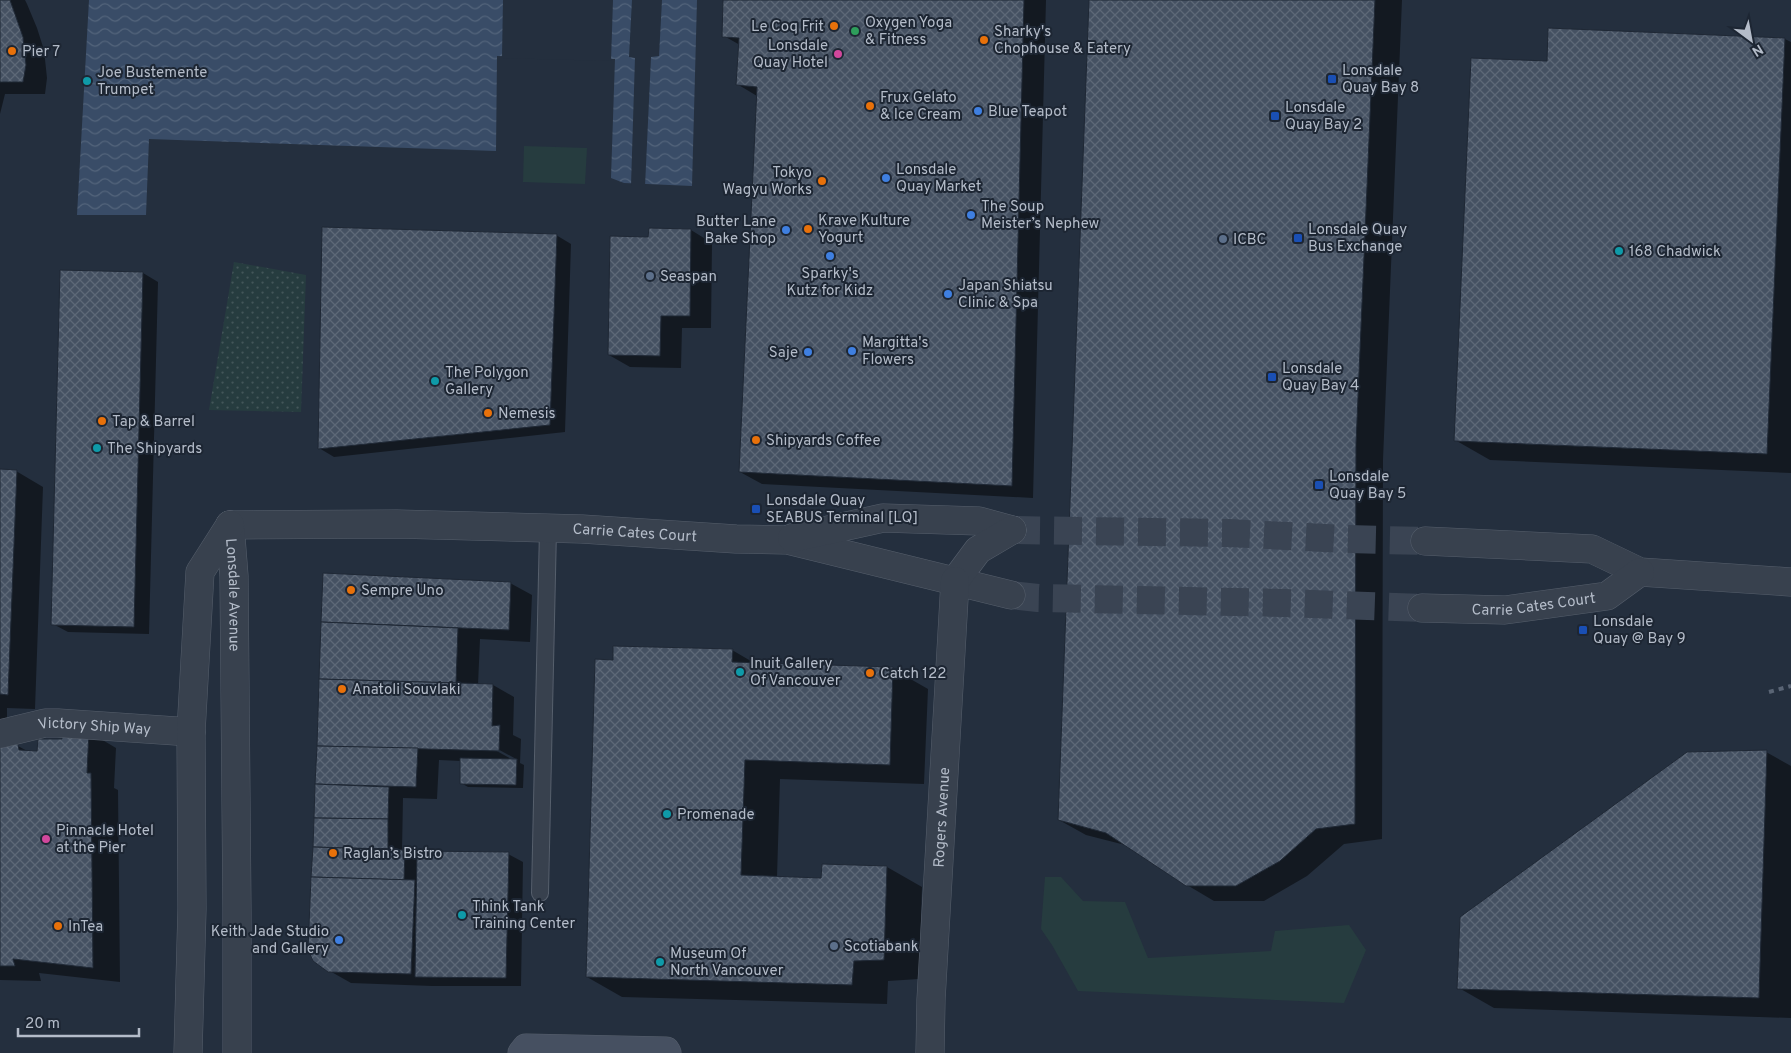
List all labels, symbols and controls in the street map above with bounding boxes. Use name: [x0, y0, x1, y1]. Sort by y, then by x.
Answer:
place label: Oxygen Yoga & Fitness: [865, 14, 952, 50]
north arrow: [1726, 15, 1776, 65]
place label: Le Coq Frit: [751, 18, 824, 37]
marker: Le Coq Frit: [828, 20, 840, 32]
place label: Sharky's Chophouse & Eatery: [994, 23, 1131, 59]
marker: Oxygen Yoga & Fitness: [849, 25, 861, 37]
marker: Sharky's Chophouse & Eatery: [978, 34, 990, 46]
place label: Lonsdale Quay Hotel: [753, 37, 828, 73]
text: N: [1748, 40, 1766, 60]
place label: Pier 7: [22, 43, 60, 62]
marker: Pier 7: [6, 45, 18, 57]
marker: Lonsdale Quay Hotel: [832, 48, 844, 60]
place label: Lonsdale Quay Bay 8: [1342, 62, 1419, 98]
place label: Joe Bustemente Trumpet: [97, 64, 207, 100]
marker: Lonsdale Quay Bay 8: [1326, 73, 1338, 85]
marker: Joe Bustemente Trumpet: [81, 75, 93, 87]
place label: Frux Gelato & Ice Cream: [880, 89, 961, 125]
place label: Lonsdale Quay Bay 2: [1285, 99, 1362, 135]
marker: Frux Gelato & Ice Cream: [864, 100, 876, 112]
place label: Blue Teapot: [988, 103, 1067, 122]
marker: Blue Teapot: [972, 105, 984, 117]
marker: Lonsdale Quay Bay 2: [1269, 110, 1281, 122]
place label: Lonsdale Quay Market: [896, 161, 981, 197]
place label: Tokyo Wagyu Works: [722, 164, 812, 200]
marker: Lonsdale Quay Market: [880, 172, 892, 184]
marker: Tokyo Wagyu Works: [816, 175, 828, 187]
place label: The Soup Meister’s Nephew: [981, 198, 1100, 234]
marker: The Soup Meister’s Nephew: [965, 209, 977, 221]
place label: Krave Kulture Yogurt: [818, 212, 910, 248]
place label: Butter Lane Bake Shop: [696, 213, 776, 249]
place label: Lonsdale Quay Bus Exchange: [1308, 221, 1407, 257]
marker: Krave Kulture Yogurt: [802, 223, 814, 235]
marker: Butter Lane Bake Shop: [780, 224, 792, 236]
place label: ICBC: [1233, 231, 1266, 250]
marker: Lonsdale Quay Bus Exchange: [1292, 232, 1304, 244]
marker: ICBC: [1217, 233, 1229, 245]
place label: 168 Chadwick: [1629, 243, 1721, 262]
marker: 168 Chadwick: [1613, 245, 1625, 257]
marker: Sparky's Kutz for Kidz: [824, 250, 836, 262]
place label: Sparky's Kutz for Kidz: [787, 265, 873, 301]
place label: Seaspan: [660, 268, 717, 287]
marker: Seaspan: [644, 270, 656, 282]
place label: Japan Shiatsu Clinic & Spa: [958, 277, 1053, 313]
marker: Japan Shiatsu Clinic & Spa: [942, 288, 954, 300]
place label: Margitta's Flowers: [862, 334, 929, 370]
place label: Saje: [769, 344, 798, 363]
marker: Margitta's Flowers: [846, 345, 858, 357]
marker: Saje: [802, 346, 814, 358]
place label: Lonsdale Quay Bay 4: [1282, 360, 1359, 396]
place label: The Polygon Gallery: [445, 364, 529, 400]
marker: Lonsdale Quay Bay 4: [1266, 371, 1278, 383]
marker: The Polygon Gallery: [429, 375, 441, 387]
place label: Nemesis: [498, 405, 556, 424]
marker: Nemesis: [482, 407, 494, 419]
place label: Tap & Barrel: [112, 413, 195, 432]
marker: Tap & Barrel: [96, 415, 108, 427]
place label: Shipyards Coffee: [766, 432, 880, 451]
marker: Shipyards Coffee: [750, 434, 762, 446]
place label: The Shipyards: [107, 440, 202, 459]
marker: The Shipyards: [91, 442, 103, 454]
place label: Lonsdale Quay Bay 5: [1329, 468, 1406, 504]
marker: Lonsdale Quay Bay 5: [1313, 479, 1325, 491]
place label: Lonsdale Quay SEABUS Terminal [LQ]: [766, 492, 918, 528]
marker: Lonsdale Quay SEABUS Terminal [LQ]: [750, 503, 762, 515]
street label: Carrie Cates Court: [572, 521, 698, 547]
street label: Lonsdale Avenue: [220, 538, 243, 652]
place label: Sempre Uno: [361, 582, 444, 601]
marker: Sempre Uno: [345, 584, 357, 596]
street label: Carrie Cates Court: [1471, 590, 1597, 621]
place label: Lonsdale Quay @ Bay 9: [1593, 613, 1686, 649]
marker: Lonsdale Quay @ Bay 9: [1577, 624, 1589, 636]
place label: Inuit Gallery Of Vancouver: [750, 655, 841, 691]
place label: Catch 122: [880, 665, 946, 684]
marker: Inuit Gallery Of Vancouver: [734, 666, 746, 678]
marker: Catch 122: [864, 667, 876, 679]
place label: Anatoli Souvlaki: [352, 681, 460, 700]
marker: Anatoli Souvlaki: [336, 683, 348, 695]
street label: Victory Ship Way: [36, 715, 152, 740]
street label: Rogers Avenue: [931, 767, 955, 868]
place label: Promenade: [677, 806, 755, 825]
marker: Promenade: [661, 808, 673, 820]
place label: Pinnacle Hotel at the Pier: [56, 822, 154, 858]
marker: Pinnacle Hotel at the Pier: [40, 833, 52, 845]
place label: Raglan’s Bistro: [343, 845, 442, 864]
marker: Raglan’s Bistro: [327, 847, 339, 859]
place label: Think Tank Training Center: [472, 898, 576, 934]
marker: Think Tank Training Center: [456, 909, 468, 921]
place label: InTea: [68, 918, 103, 937]
marker: InTea: [52, 920, 64, 932]
place label: Keith Jade Studio and Gallery: [211, 923, 329, 959]
marker: Keith Jade Studio and Gallery: [333, 934, 345, 946]
place label: Scotiabank: [844, 938, 919, 957]
marker: Scotiabank: [828, 940, 840, 952]
place label: Museum Of North Vancouver: [670, 945, 784, 981]
marker: Museum Of North Vancouver: [654, 956, 666, 968]
scale bar: [18, 1006, 139, 1038]
text: 20 m: [25, 1015, 60, 1034]

